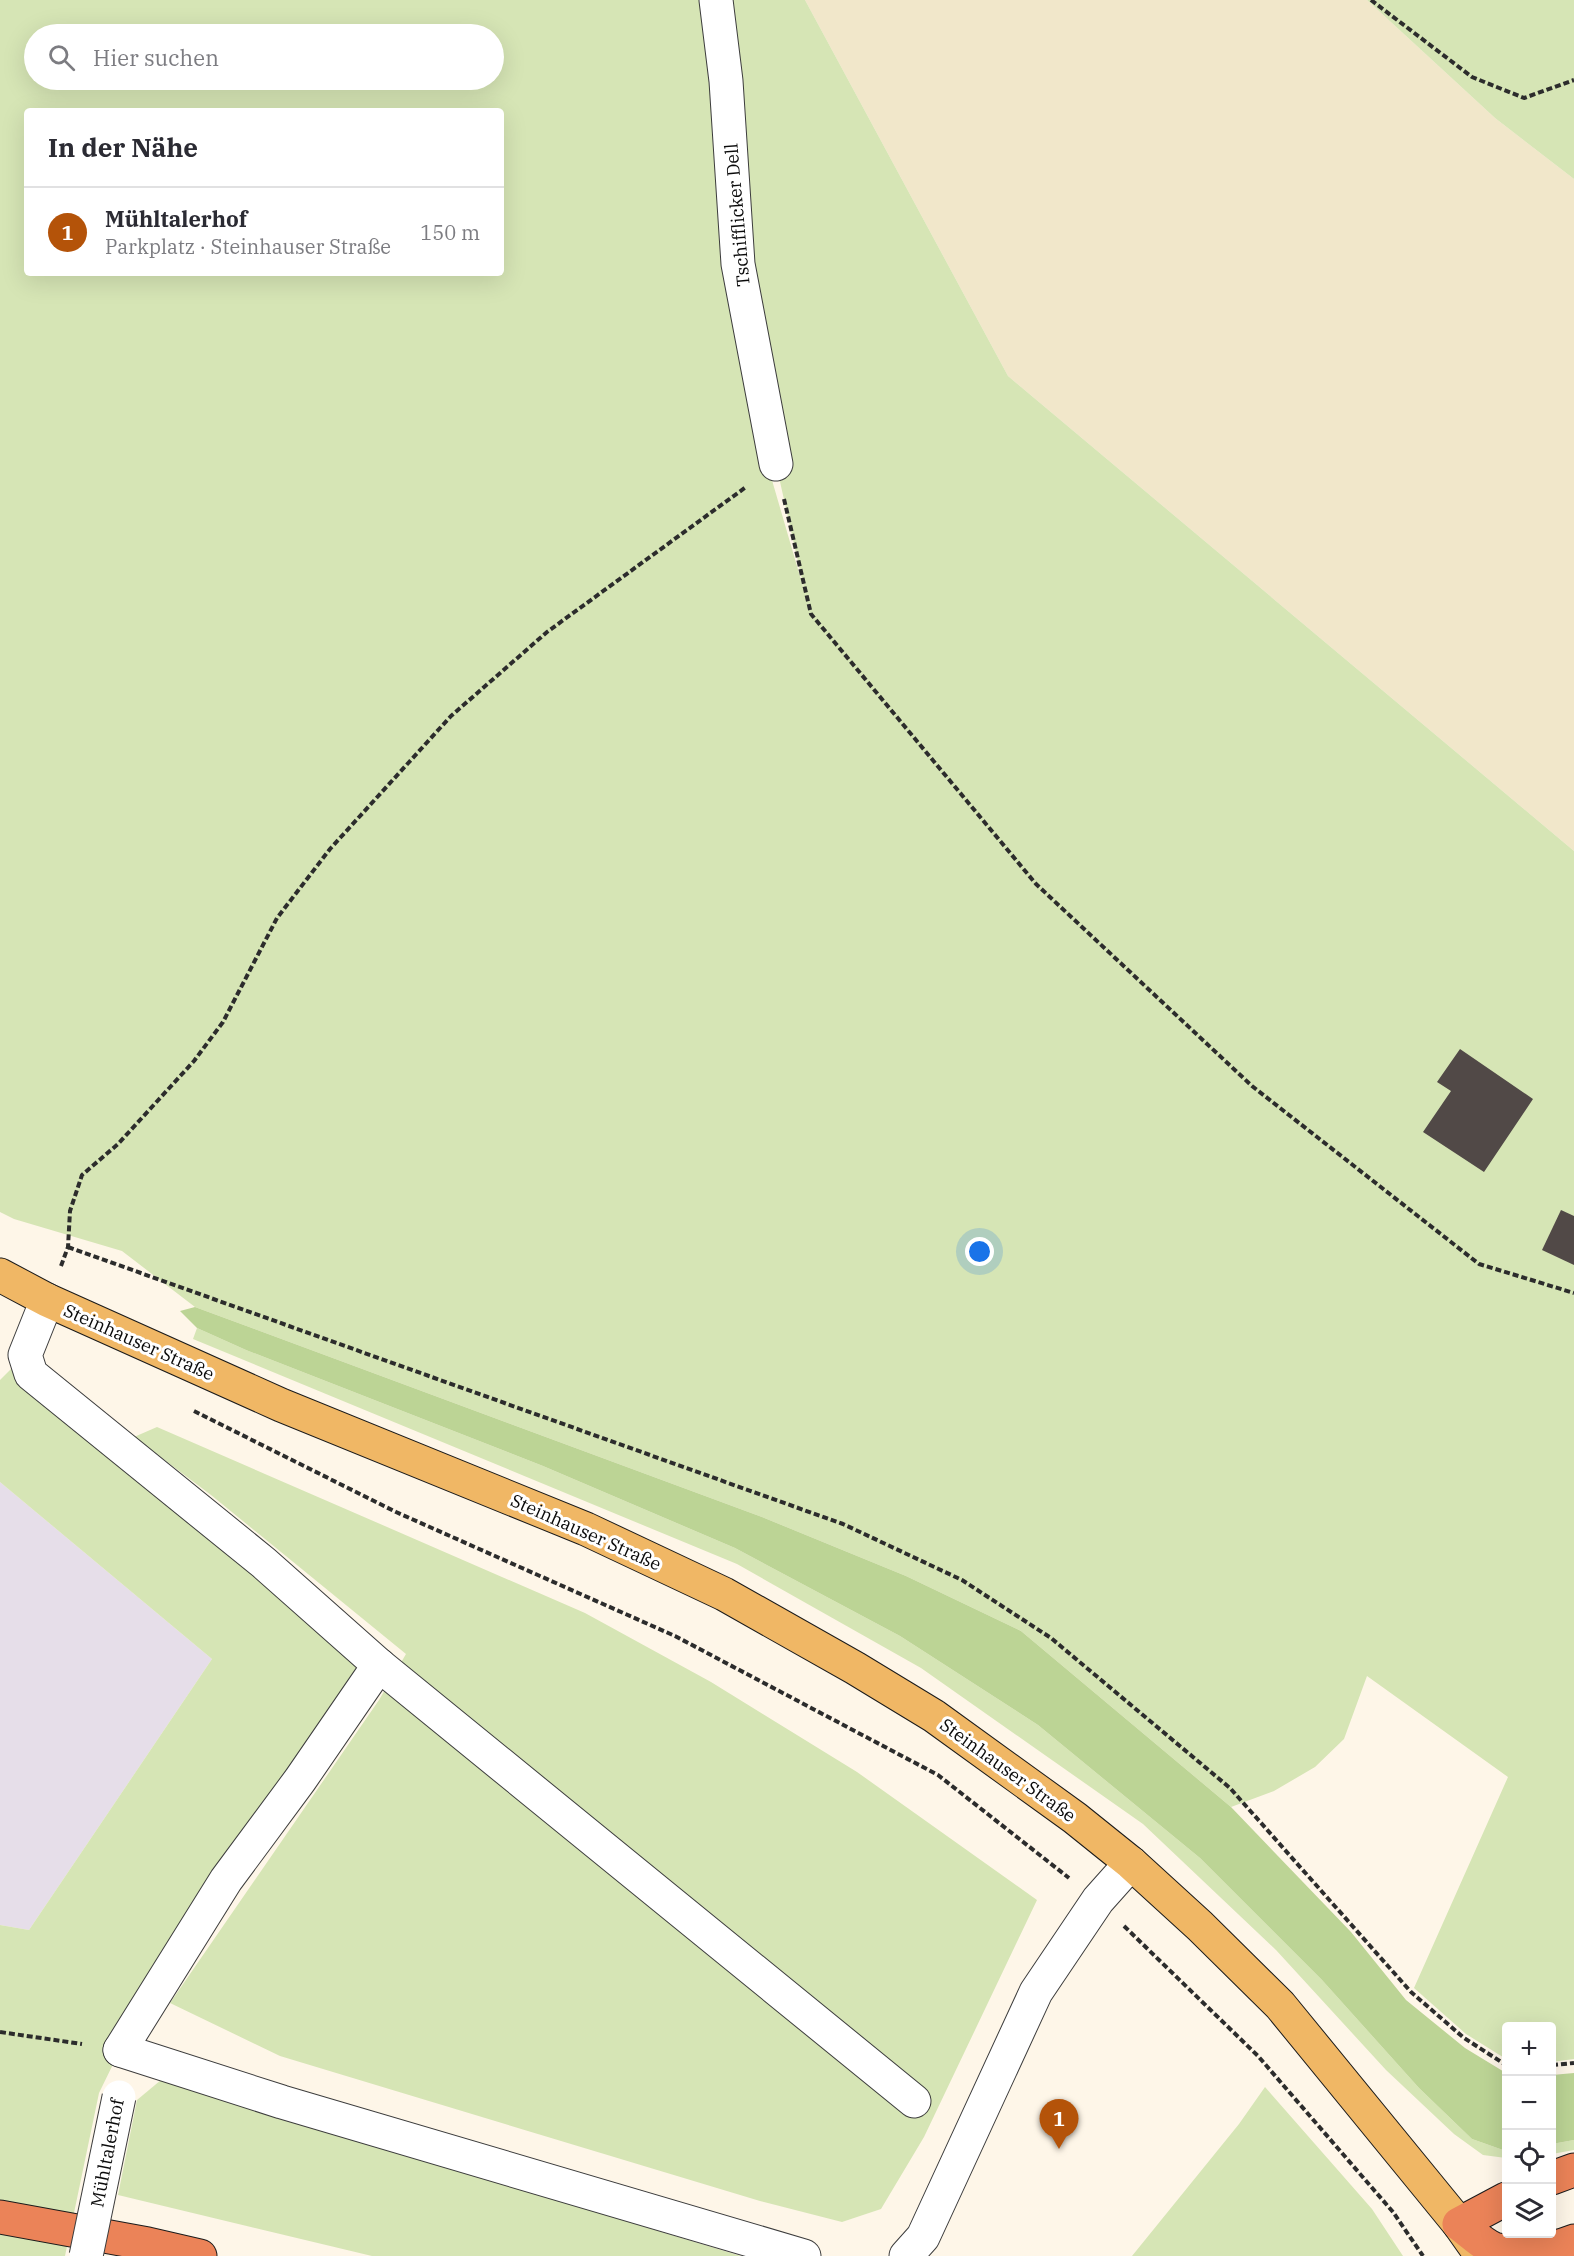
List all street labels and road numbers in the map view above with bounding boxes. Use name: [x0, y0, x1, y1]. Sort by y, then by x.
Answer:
street label: Tschifflicker Dell: [719, 142, 755, 288]
street label: Steinhauser Straße: [60, 1298, 218, 1386]
street label: Steinhauser Straße: [507, 1488, 665, 1576]
street label: Steinhauser Straße: [936, 1713, 1080, 1827]
street label: Mühltalerhof: [85, 2095, 129, 2209]

